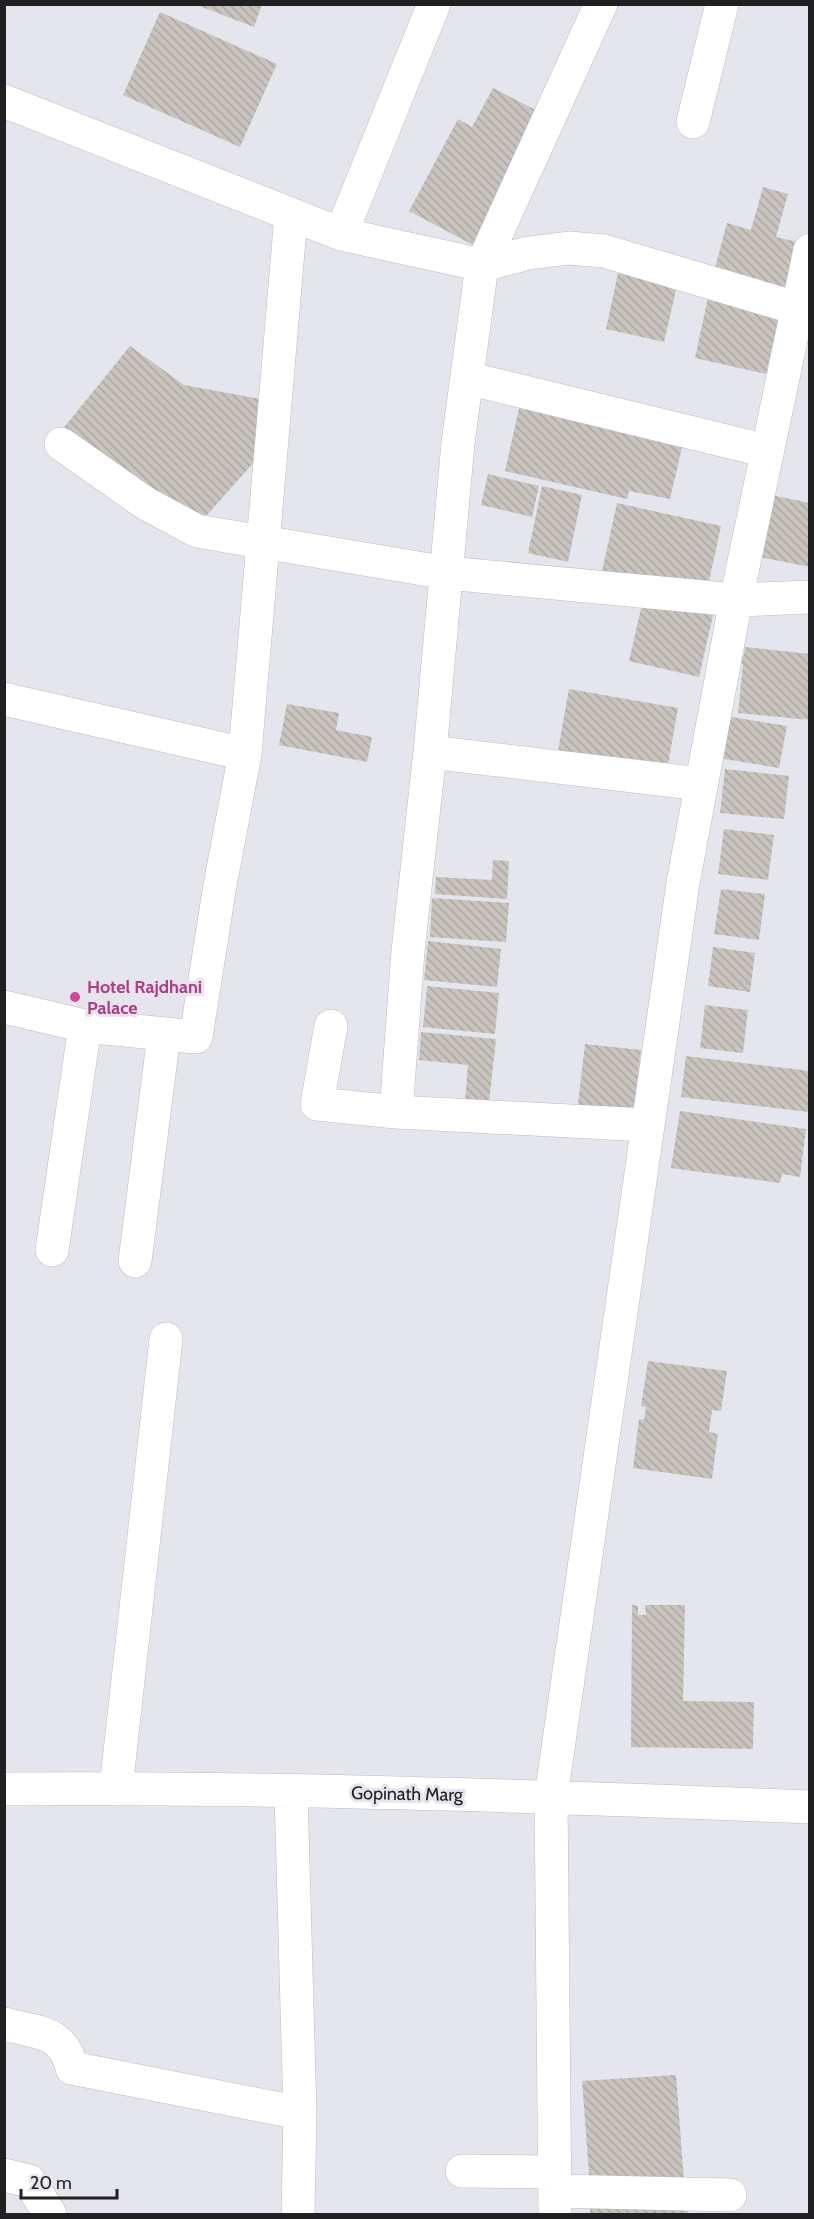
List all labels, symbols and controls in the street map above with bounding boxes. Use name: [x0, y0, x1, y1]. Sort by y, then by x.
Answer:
place label: Hotel Rajdhani Palace: [87, 976, 202, 1019]
marker: Hotel Rajdhani Palace: [68, 990, 82, 1004]
street label: Gopinath Marg: [351, 1782, 464, 1806]
scale bar: [21, 2162, 117, 2200]
text: 20 m: [30, 2172, 72, 2194]

